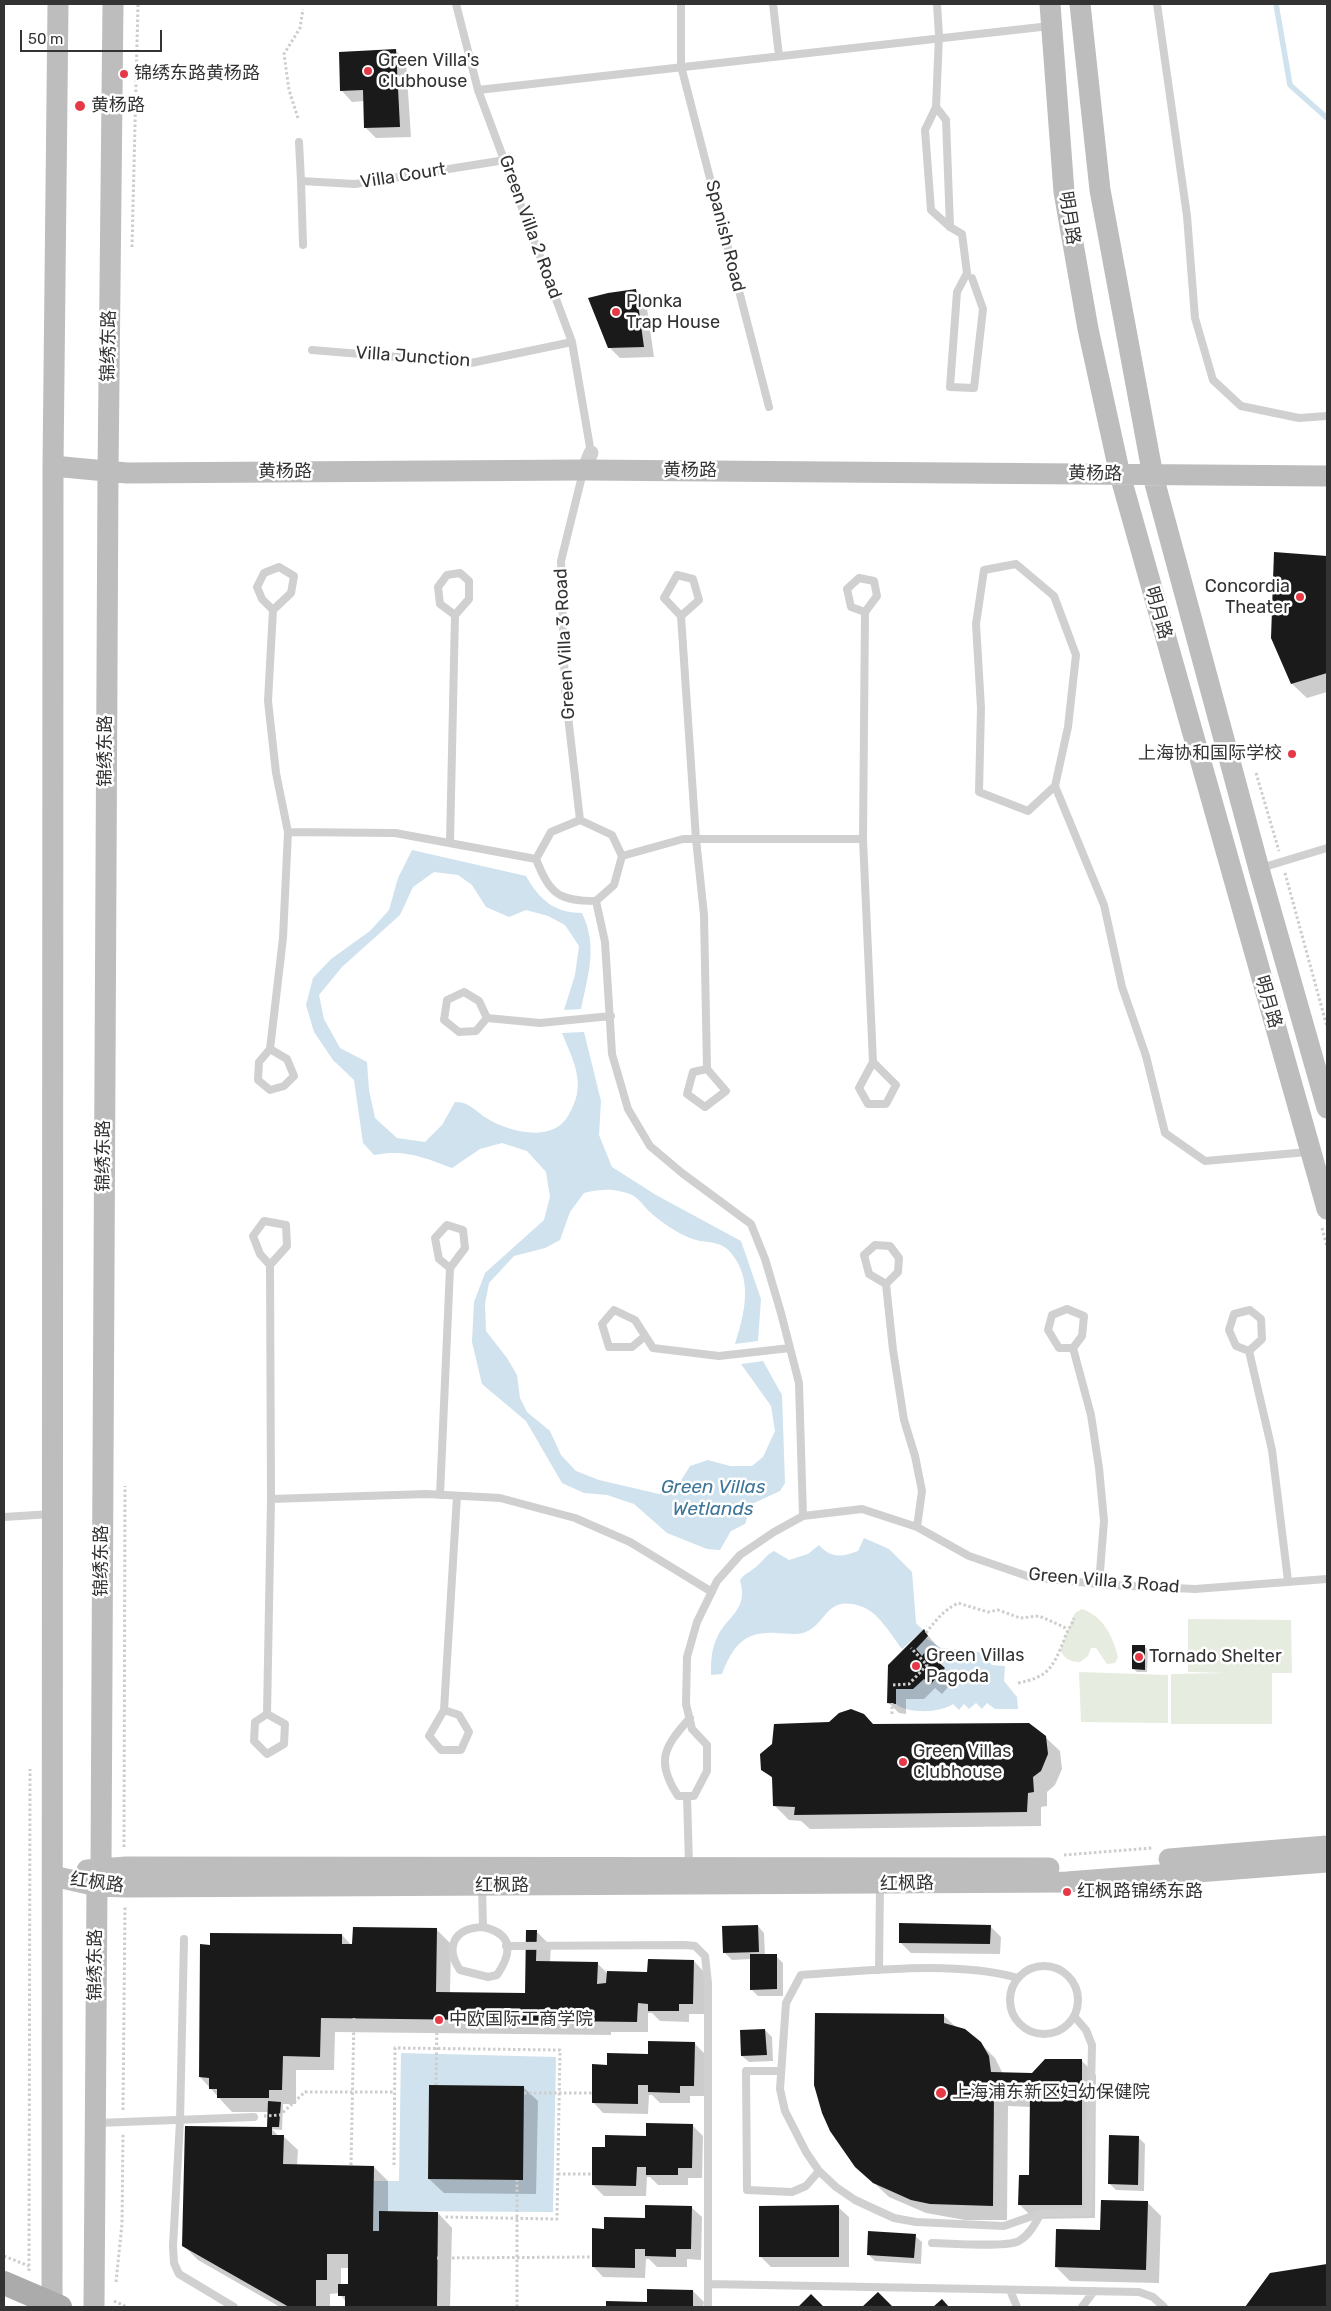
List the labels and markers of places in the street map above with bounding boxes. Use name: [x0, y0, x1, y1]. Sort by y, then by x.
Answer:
place label: Green Villa's Clubhouse: [378, 50, 479, 92]
place label: 锦绣东路黄杨路: [134, 63, 260, 85]
marker: Green Villa's Clubhouse: [362, 65, 374, 77]
marker: 锦绣东路黄杨路: [118, 68, 130, 80]
place label: 黄杨路: [91, 95, 145, 117]
marker: 黄杨路: [73, 99, 87, 113]
place label: Plonka Trap House: [626, 291, 720, 334]
marker: Plonka Trap House: [610, 306, 622, 318]
place label: Concordia Theater: [1205, 576, 1290, 618]
marker: Concordia Theater: [1294, 591, 1306, 603]
place label: 上海协和国际学校: [1138, 743, 1282, 765]
marker: 上海协和国际学校: [1286, 748, 1298, 760]
place label: Green Villas Pagoda: [926, 1645, 1024, 1688]
place label: Tornado Shelter: [1149, 1646, 1282, 1668]
marker: Tornado Shelter: [1133, 1651, 1145, 1663]
marker: Green Villas Pagoda: [910, 1660, 922, 1672]
place label: Green Villas Clubhouse: [913, 1741, 1011, 1784]
marker: Green Villas Clubhouse: [897, 1756, 909, 1768]
place label: 红枫路锦绣东路: [1077, 1881, 1203, 1903]
marker: 红枫路锦绣东路: [1061, 1886, 1073, 1898]
place label: 中欧国际工商学院: [449, 2009, 593, 2031]
marker: 中欧国际工商学院: [433, 2014, 445, 2026]
place label: 上海浦东新区妇幼保健院: [952, 2082, 1150, 2104]
marker: 上海浦东新区妇幼保健院: [934, 2086, 948, 2100]

